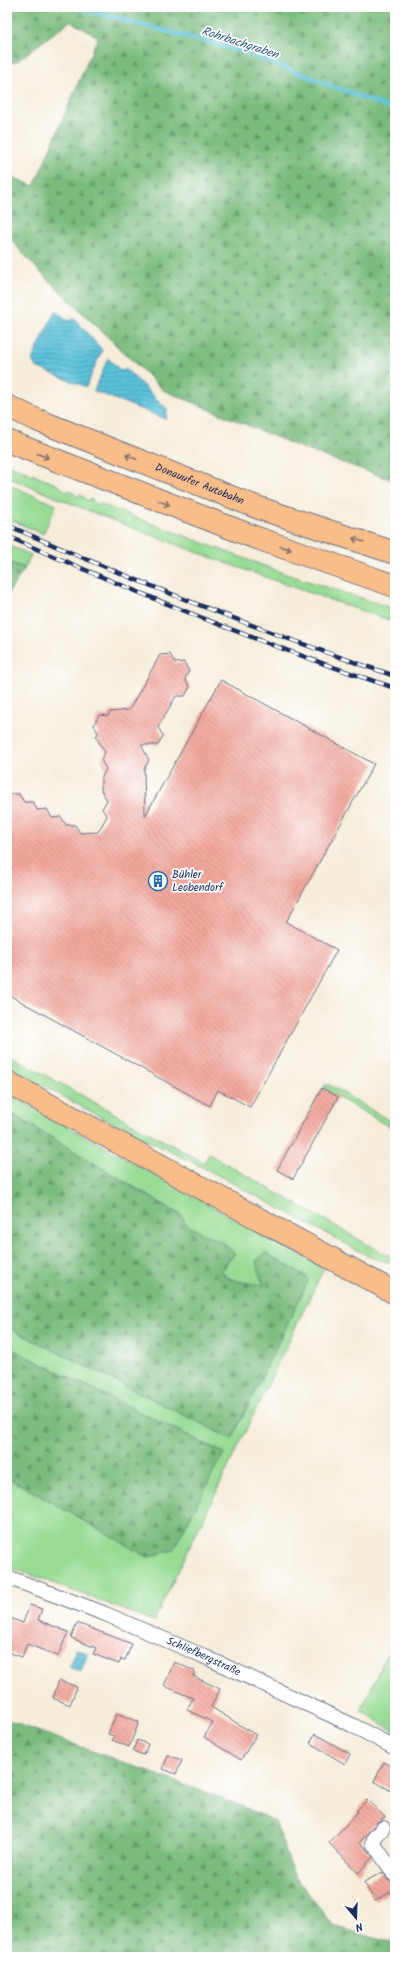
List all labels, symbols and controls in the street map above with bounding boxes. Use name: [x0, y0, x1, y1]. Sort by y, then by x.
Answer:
water label: Rohrbachgraben: [199, 22, 282, 65]
one-way arrow: [36, 452, 48, 460]
one-way arrow: [125, 452, 137, 460]
street label: Donauufer Autobahn: [152, 459, 247, 510]
one-way arrow: [158, 499, 170, 507]
one-way arrow: [352, 536, 364, 544]
one-way arrow: [279, 545, 291, 553]
place label: Bühler Leobendorf: [172, 866, 225, 897]
building icon: Bühler Leobendorf: [147, 870, 169, 892]
street label: Schliefbergstraße: [163, 1632, 244, 1681]
north arrow: [336, 1898, 376, 1938]
text: N: [353, 1917, 365, 1936]

